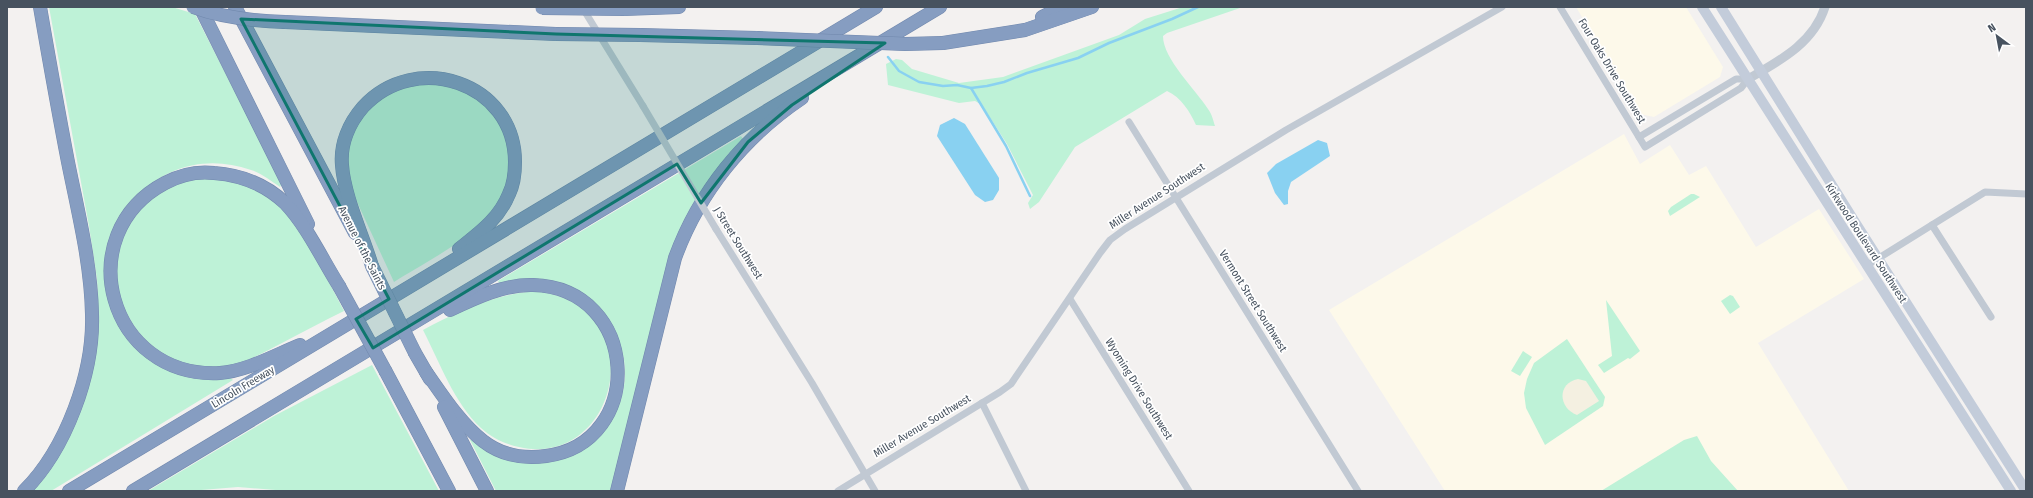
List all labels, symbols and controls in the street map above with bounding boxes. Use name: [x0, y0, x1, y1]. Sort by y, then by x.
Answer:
street label: Four Oaks Drive Southwest: [1575, 16, 1649, 126]
north arrow: [1977, 16, 2017, 56]
text: N: [1986, 21, 1998, 35]
street label: Miller Avenue Southwest: [1107, 160, 1207, 232]
street label: Kirkwood Boulevard Southwest: [1822, 181, 1910, 306]
street label: Avenue of the Saints: [335, 204, 389, 292]
street label: J Street Southwest: [711, 205, 766, 282]
street label: Vermont Street Southwest: [1216, 248, 1290, 355]
street label: Wyoming Drive Southwest: [1103, 336, 1176, 442]
street label: Lincoln Freeway: [209, 363, 277, 411]
street label: Miller Avenue Southwest: [871, 392, 973, 460]

